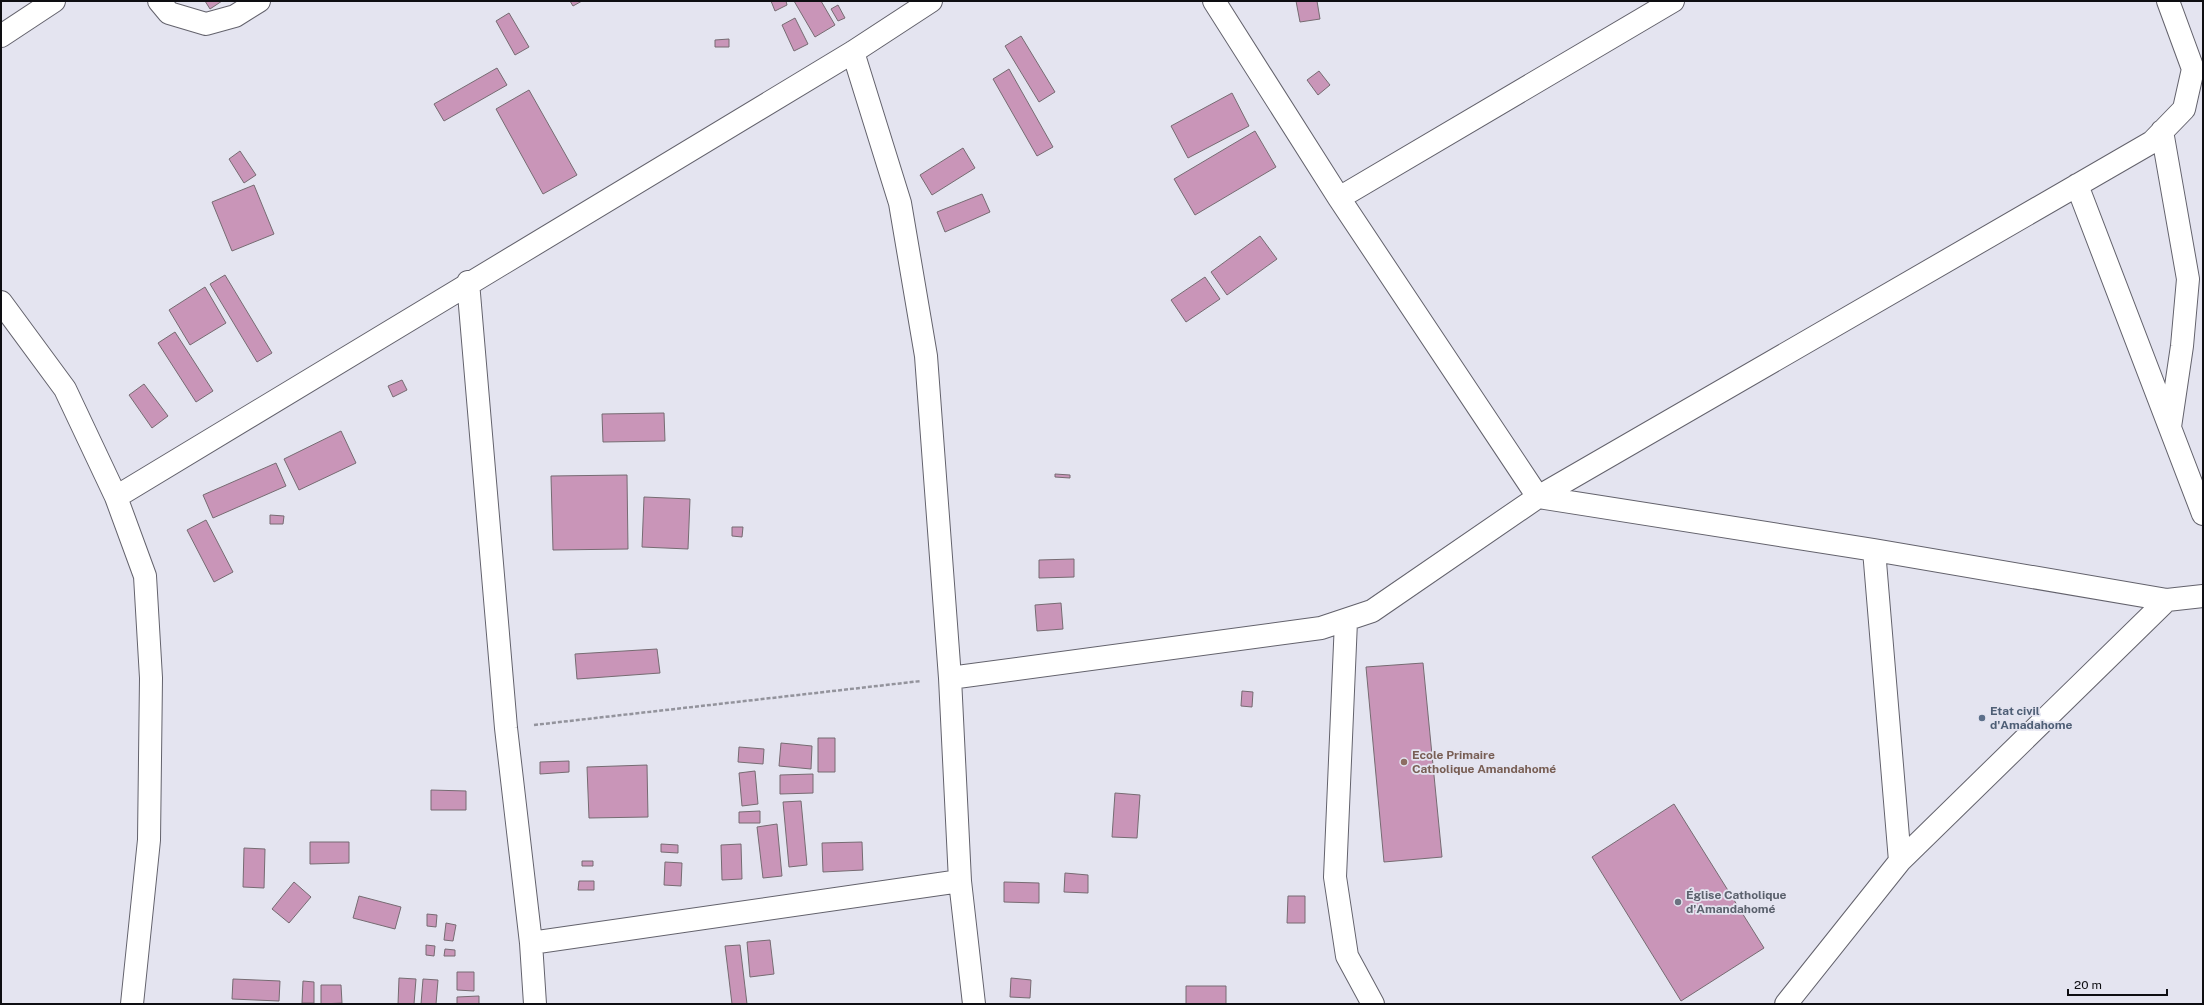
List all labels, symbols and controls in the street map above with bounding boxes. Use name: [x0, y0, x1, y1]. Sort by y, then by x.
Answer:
place label: Etat civil d'Amadahome: [1990, 704, 2072, 732]
marker: Etat civil d'Amadahome: [1977, 713, 1987, 723]
place label: Ecole Primaire Catholique Amandahomé: [1412, 748, 1556, 776]
marker: Ecole Primaire Catholique Amandahomé: [1399, 757, 1409, 767]
place label: Église Catholique d'Amandahomé: [1686, 888, 1787, 916]
marker: Église Catholique d'Amandahomé: [1673, 897, 1683, 907]
scale bar: [2068, 971, 2167, 997]
text: 20 m: [2074, 978, 2102, 992]

